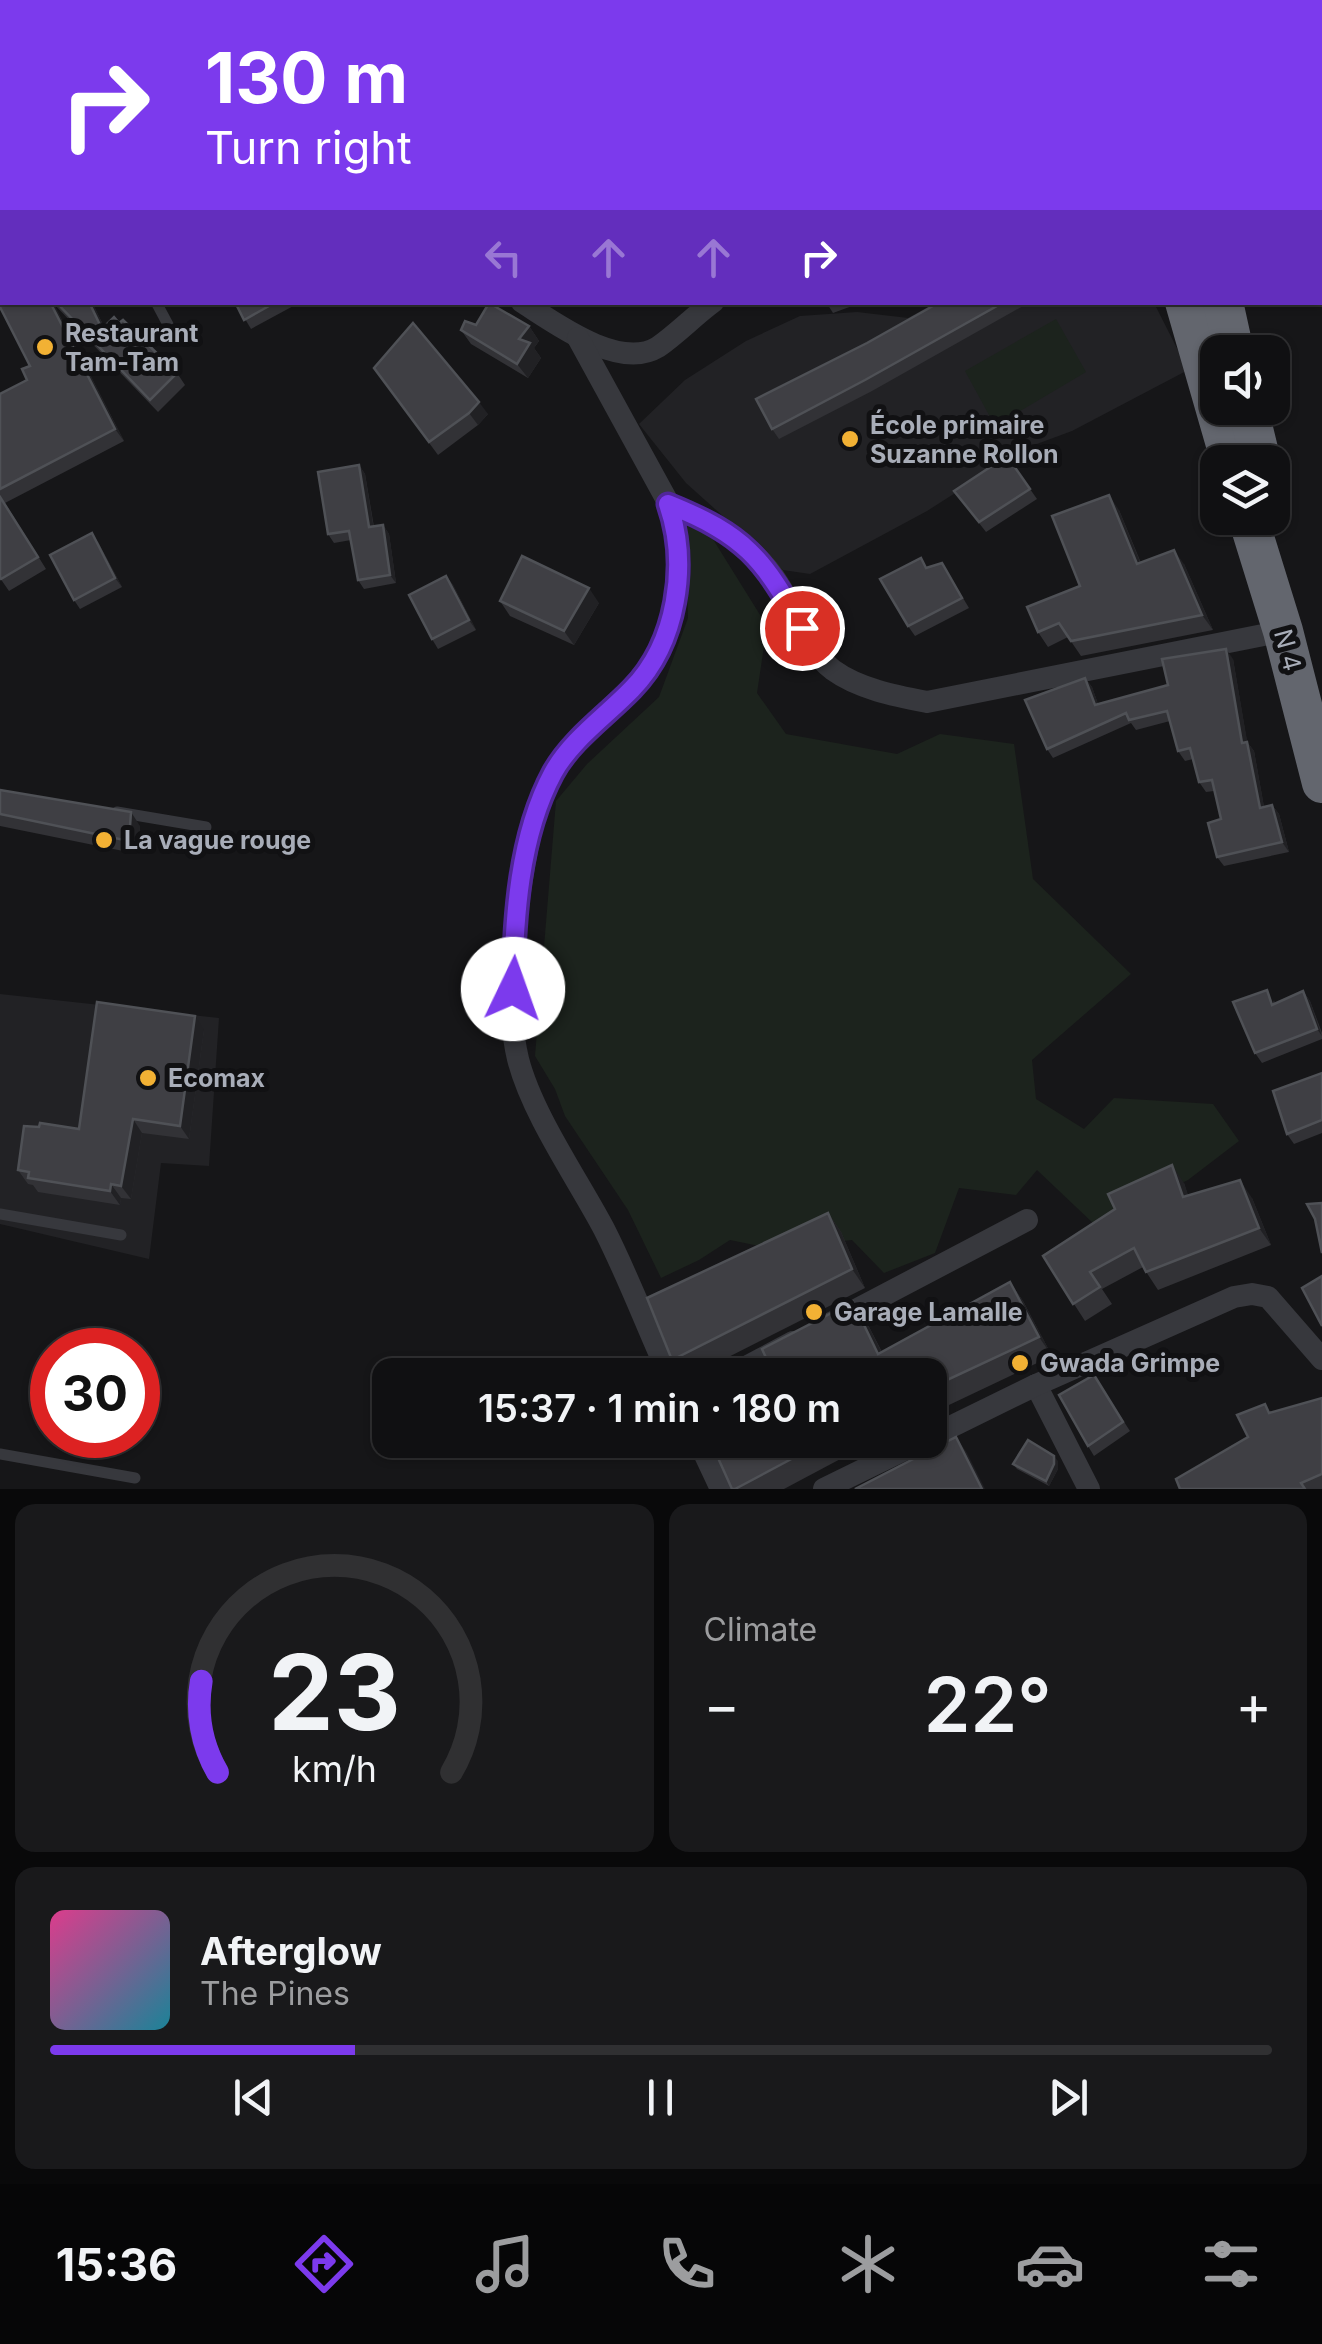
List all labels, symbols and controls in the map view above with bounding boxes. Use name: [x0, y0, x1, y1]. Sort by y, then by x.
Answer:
text: 130 m: [205, 35, 408, 120]
icon: right: [40, 40, 170, 170]
text: Turn right: [205, 120, 412, 175]
icon: left: [476, 230, 531, 285]
icon: ahead: [581, 230, 636, 285]
icon: ahead: [686, 230, 741, 285]
icon: right: [791, 230, 846, 285]
place label: Restaurant Tam-Tam: [65, 318, 198, 377]
map controls: [1200, 335, 1290, 535]
button: sound: [1200, 335, 1290, 425]
marker: Restaurant Tam-Tam: [34, 336, 56, 358]
place label: École primaire Suzanne Rollon: [870, 409, 1059, 469]
marker: École primaire Suzanne Rollon: [839, 428, 861, 450]
button: layers: [1200, 445, 1290, 535]
pin: [760, 586, 845, 671]
icon: arrive: [775, 601, 830, 656]
street label: N 4: [1268, 626, 1308, 674]
place label: La vague rouge: [124, 825, 311, 855]
marker: La vague rouge: [93, 829, 115, 851]
position arrow: [461, 937, 565, 1041]
place label: Ecomax: [168, 1063, 265, 1093]
marker: Ecomax: [137, 1067, 159, 1089]
place label: Garage Lamalle: [834, 1297, 1023, 1327]
marker: Garage Lamalle: [803, 1301, 825, 1323]
speed limit sign: 30: [30, 1328, 160, 1458]
place label: Gwada Grimpe: [1040, 1348, 1220, 1378]
marker: Gwada Grimpe: [1009, 1352, 1031, 1374]
text: 15:37 · 1 min · 180 m: [478, 1385, 841, 1431]
text: Climate: [704, 1610, 817, 1649]
text: 23: [268, 1629, 401, 1755]
text: 22°: [924, 1659, 1052, 1750]
text: −: [704, 1672, 740, 1738]
text: +: [1236, 1672, 1272, 1738]
text: km/h: [292, 1747, 377, 1791]
text: Afterglow: [200, 1928, 382, 1974]
text: The Pines: [200, 1974, 350, 2013]
icon: previous: [226, 2070, 281, 2125]
icon: pause: [633, 2070, 688, 2125]
icon: next: [1041, 2070, 1096, 2125]
icon: directions: [289, 2229, 359, 2299]
icon: music: [470, 2229, 540, 2299]
icon: phone: [652, 2229, 722, 2299]
icon: climate: [833, 2229, 903, 2299]
icon: car: [1015, 2229, 1085, 2299]
icon: filters: [1196, 2229, 1266, 2299]
text: 15:36: [56, 2237, 177, 2292]

